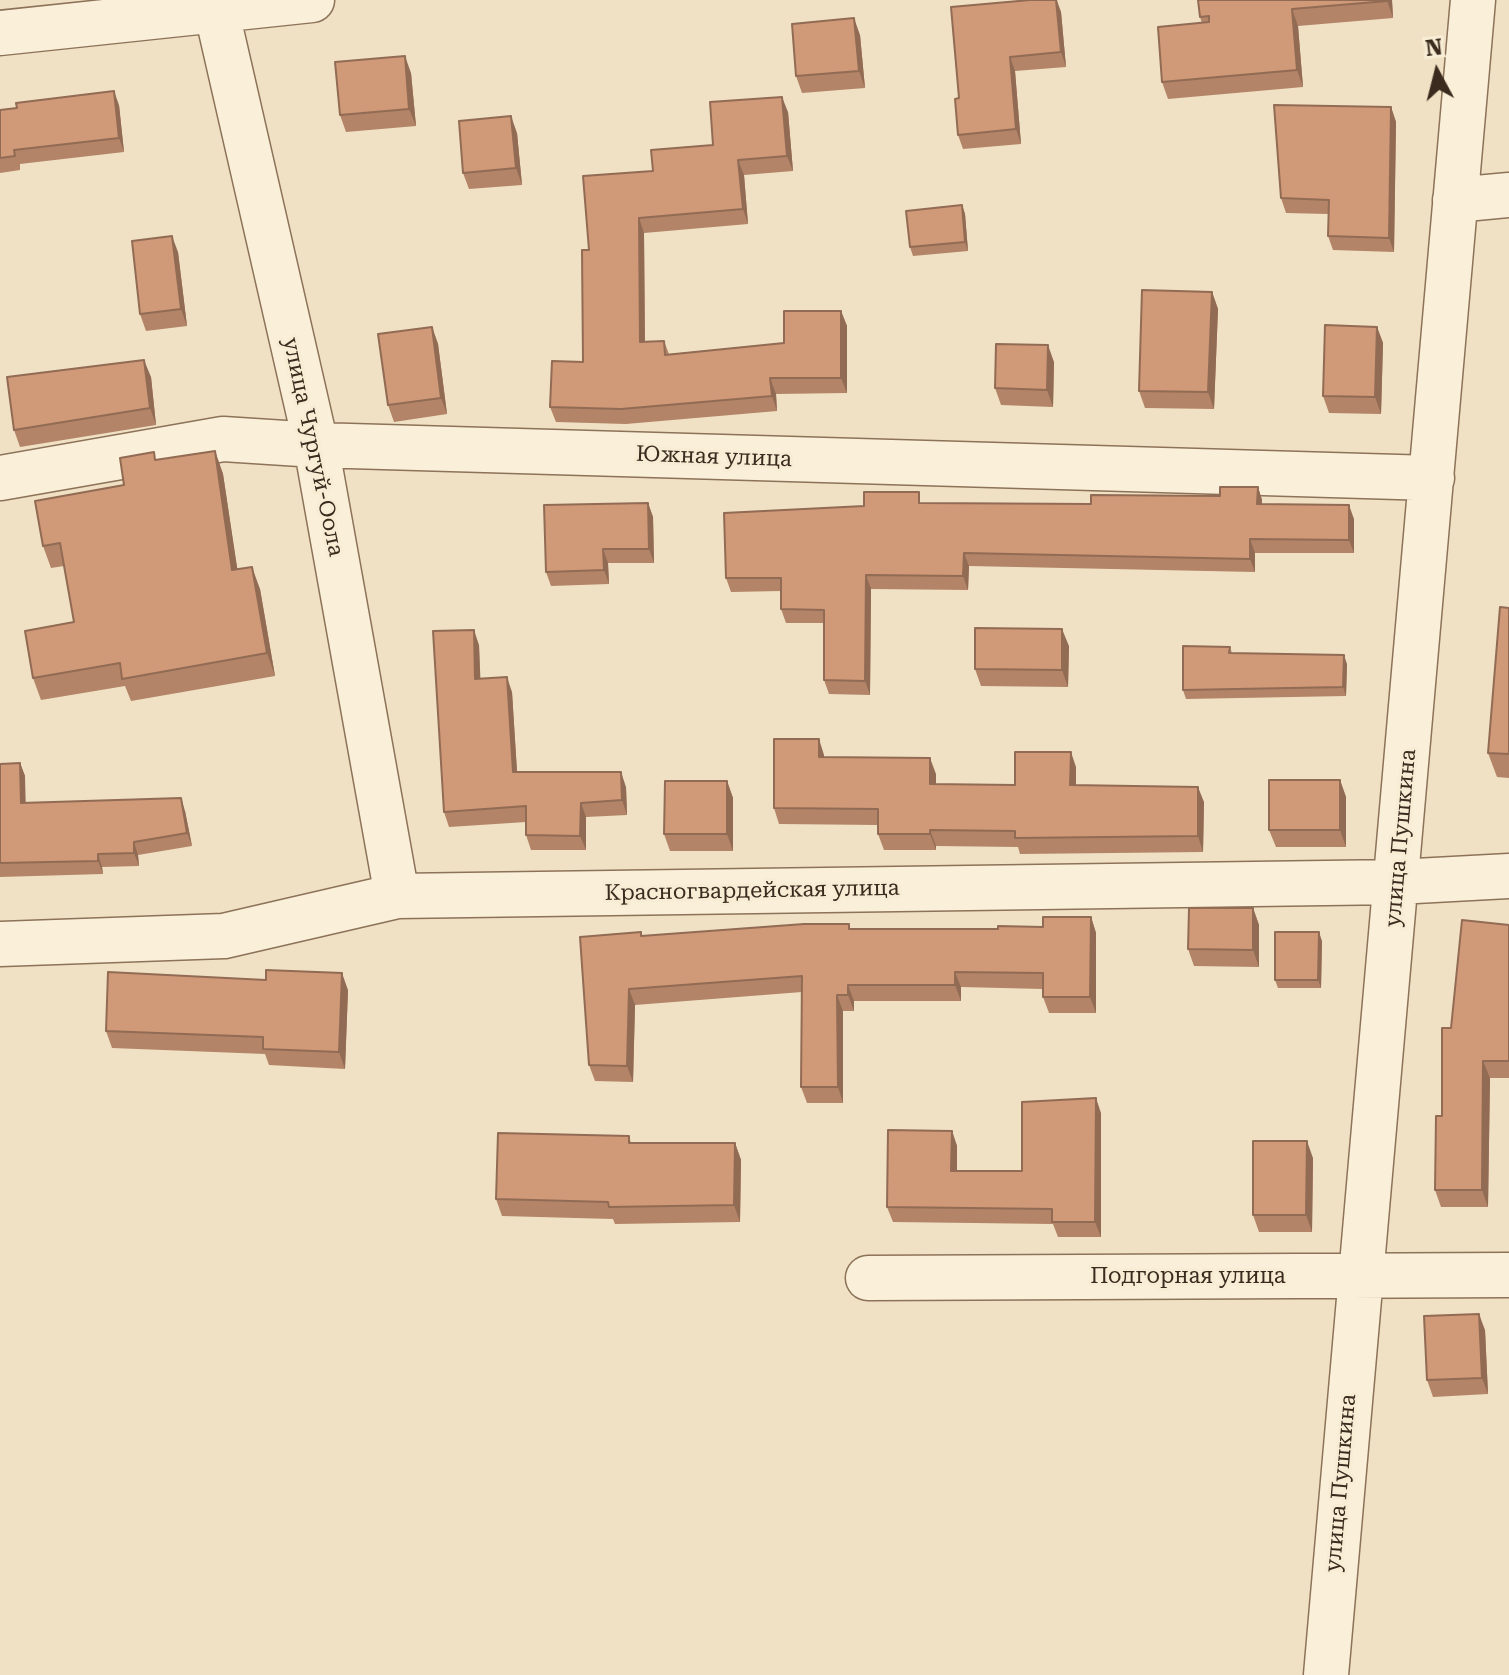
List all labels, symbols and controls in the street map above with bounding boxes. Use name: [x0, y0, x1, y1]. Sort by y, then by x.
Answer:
north arrow: [1397, 32, 1477, 112]
text: N: [1424, 34, 1444, 61]
street label: улица Чургуй-Оола: [277, 335, 349, 559]
street label: Южная улица: [636, 441, 792, 473]
street label: улица Пушкина: [1380, 748, 1422, 928]
street label: Красногвардейская улица: [604, 875, 900, 907]
street label: Подгорная улица: [1090, 1264, 1286, 1290]
street label: улица Пушкина: [1320, 1393, 1362, 1573]

